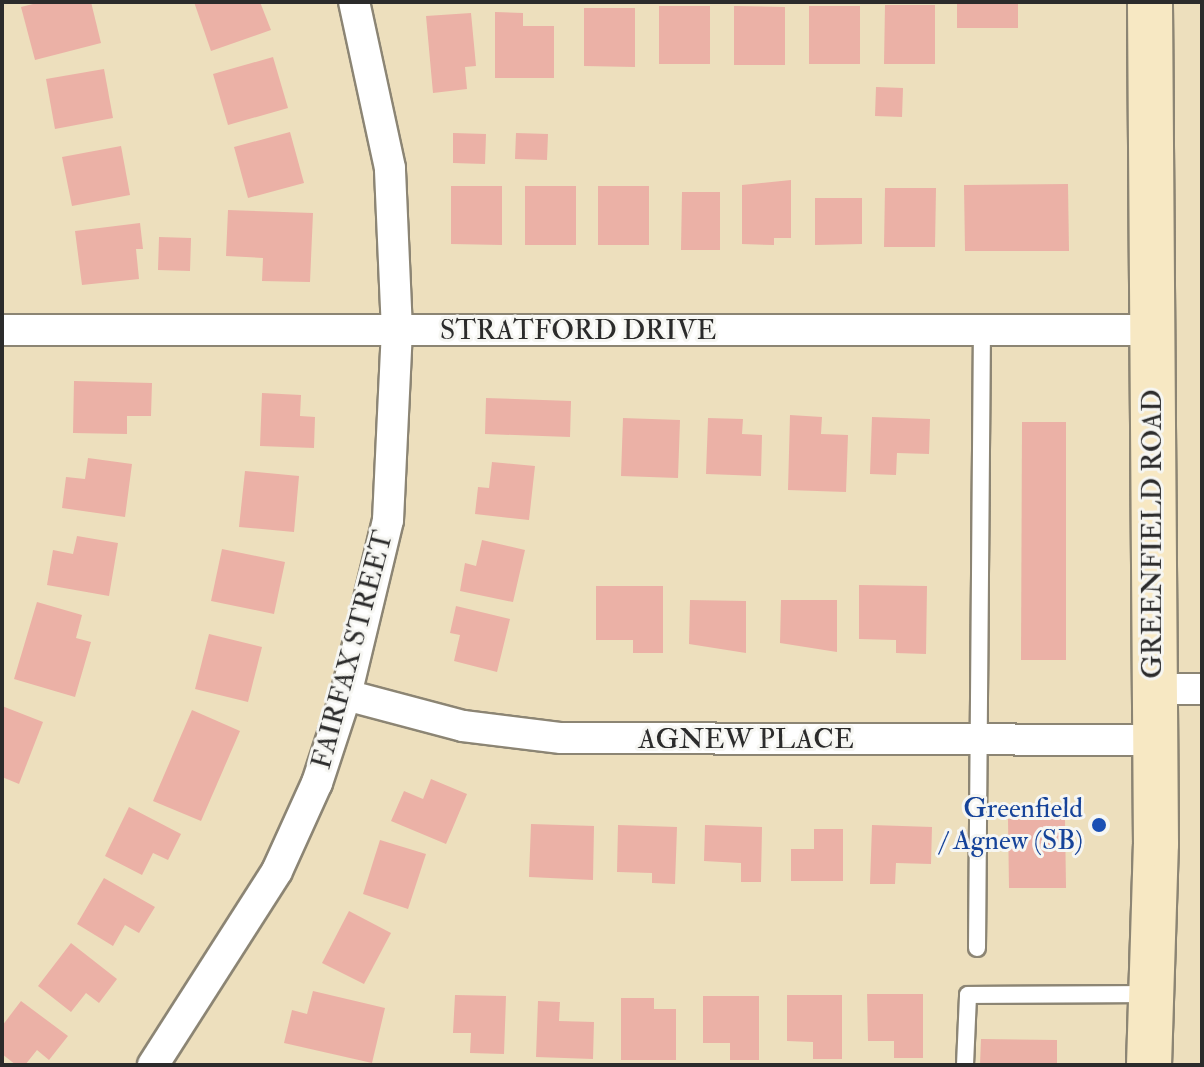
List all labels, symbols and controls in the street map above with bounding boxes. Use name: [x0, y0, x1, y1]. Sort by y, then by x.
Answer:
street label: STRATFORD DRIVE: [440, 314, 716, 348]
street label: GREENFIELD ROAD: [1136, 389, 1170, 679]
street label: FAIRFAX STREET: [305, 527, 401, 773]
street label: AGNEW PLACE: [638, 723, 854, 757]
place label: Greenfield / Agnew (SB): [940, 792, 1083, 858]
marker: Greenfield / Agnew (SB): [1090, 816, 1108, 834]

